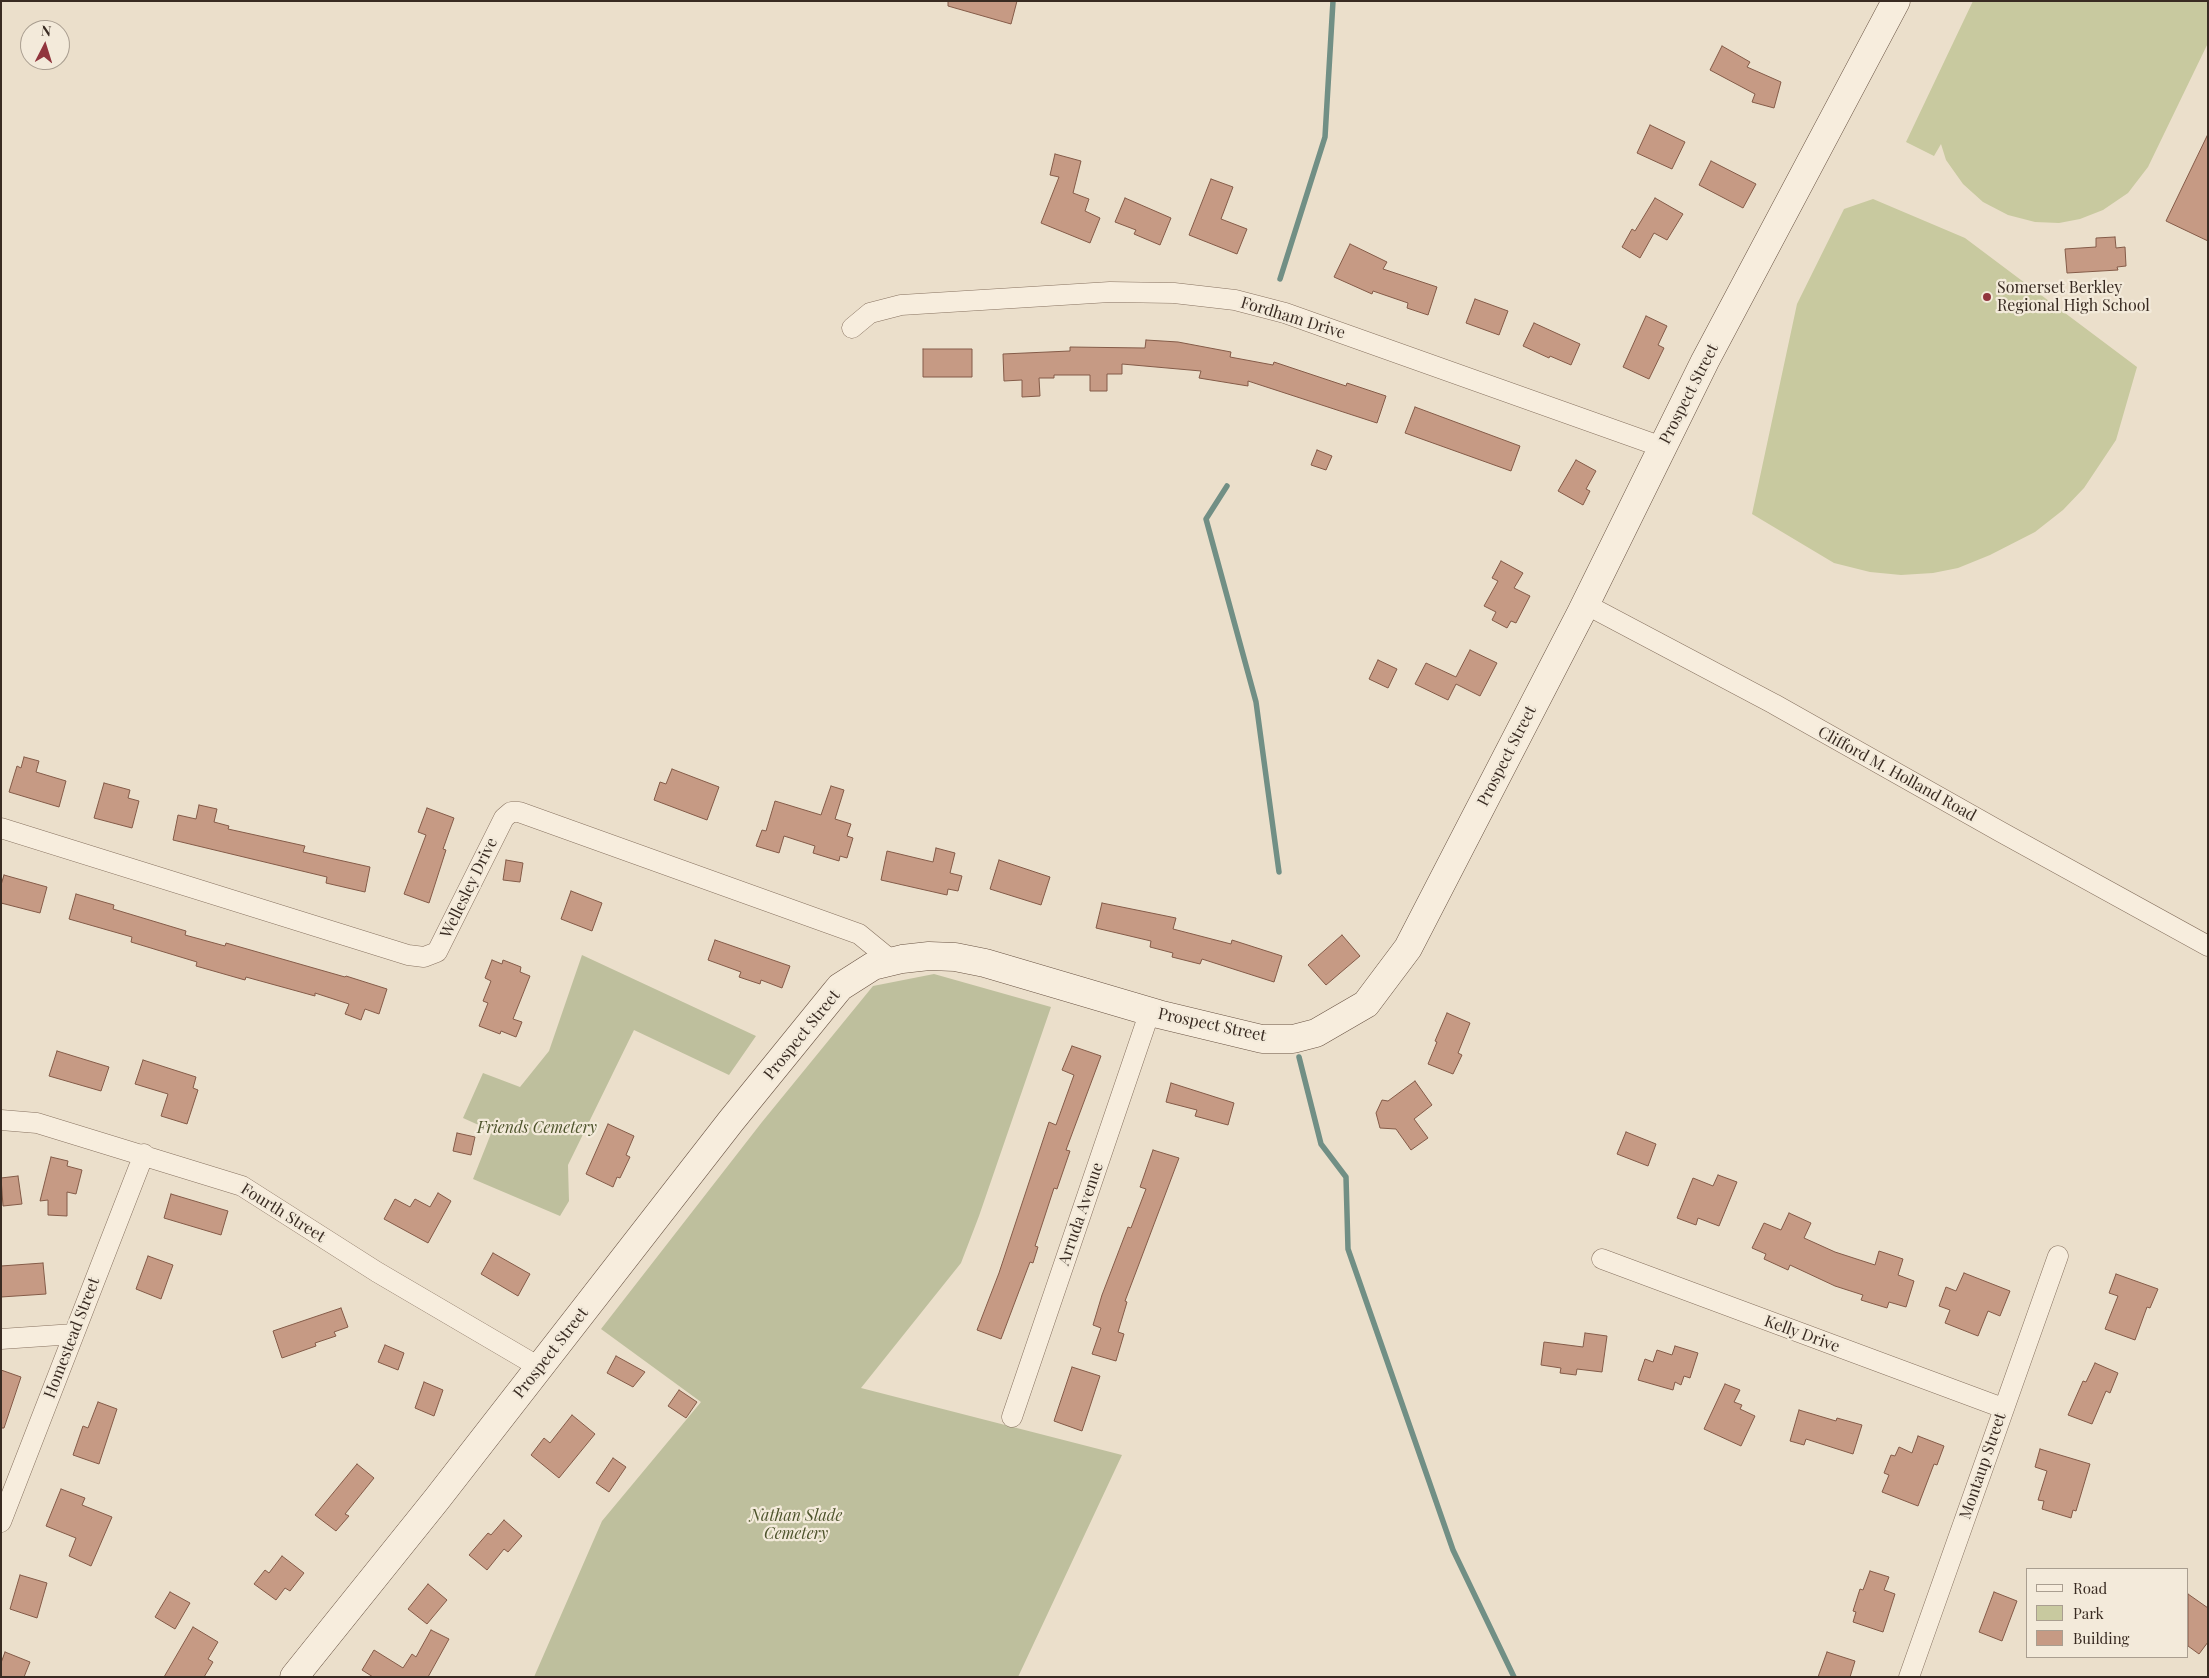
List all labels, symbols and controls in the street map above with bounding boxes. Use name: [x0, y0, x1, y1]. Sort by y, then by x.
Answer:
north arrow: [20, 20, 70, 70]
text: N: [40, 21, 52, 40]
place label: Somerset Berkley Regional High School: [1997, 278, 2150, 316]
marker: Somerset Berkley Regional High School: [1981, 291, 1993, 303]
street label: Fordham Drive: [1238, 293, 1348, 343]
street label: Prospect Street: [1656, 341, 1722, 447]
street label: Prospect Street: [1474, 703, 1540, 809]
street label: Clifford M. Holland Road: [1814, 722, 1980, 826]
street label: Wellesley Drive: [436, 835, 502, 941]
street label: Prospect Street: [760, 986, 844, 1084]
street label: Prospect Street: [1156, 1004, 1268, 1046]
park label: Friends Cemetery: [477, 1118, 597, 1138]
street label: Arruda Avenue: [1054, 1160, 1108, 1268]
street label: Fourth Street: [237, 1179, 329, 1247]
street label: Homestead Street: [40, 1275, 104, 1401]
street label: Prospect Street: [510, 1304, 592, 1402]
street label: Kelly Drive: [1762, 1311, 1842, 1357]
street label: Montaup Street: [1956, 1410, 2010, 1522]
park label: Nathan Slade Cemetery: [750, 1506, 842, 1544]
legend: [2026, 1568, 2189, 1658]
text: Road: [2073, 1578, 2107, 1598]
text: Park: [2073, 1603, 2104, 1623]
text: Building: [2073, 1628, 2129, 1648]

